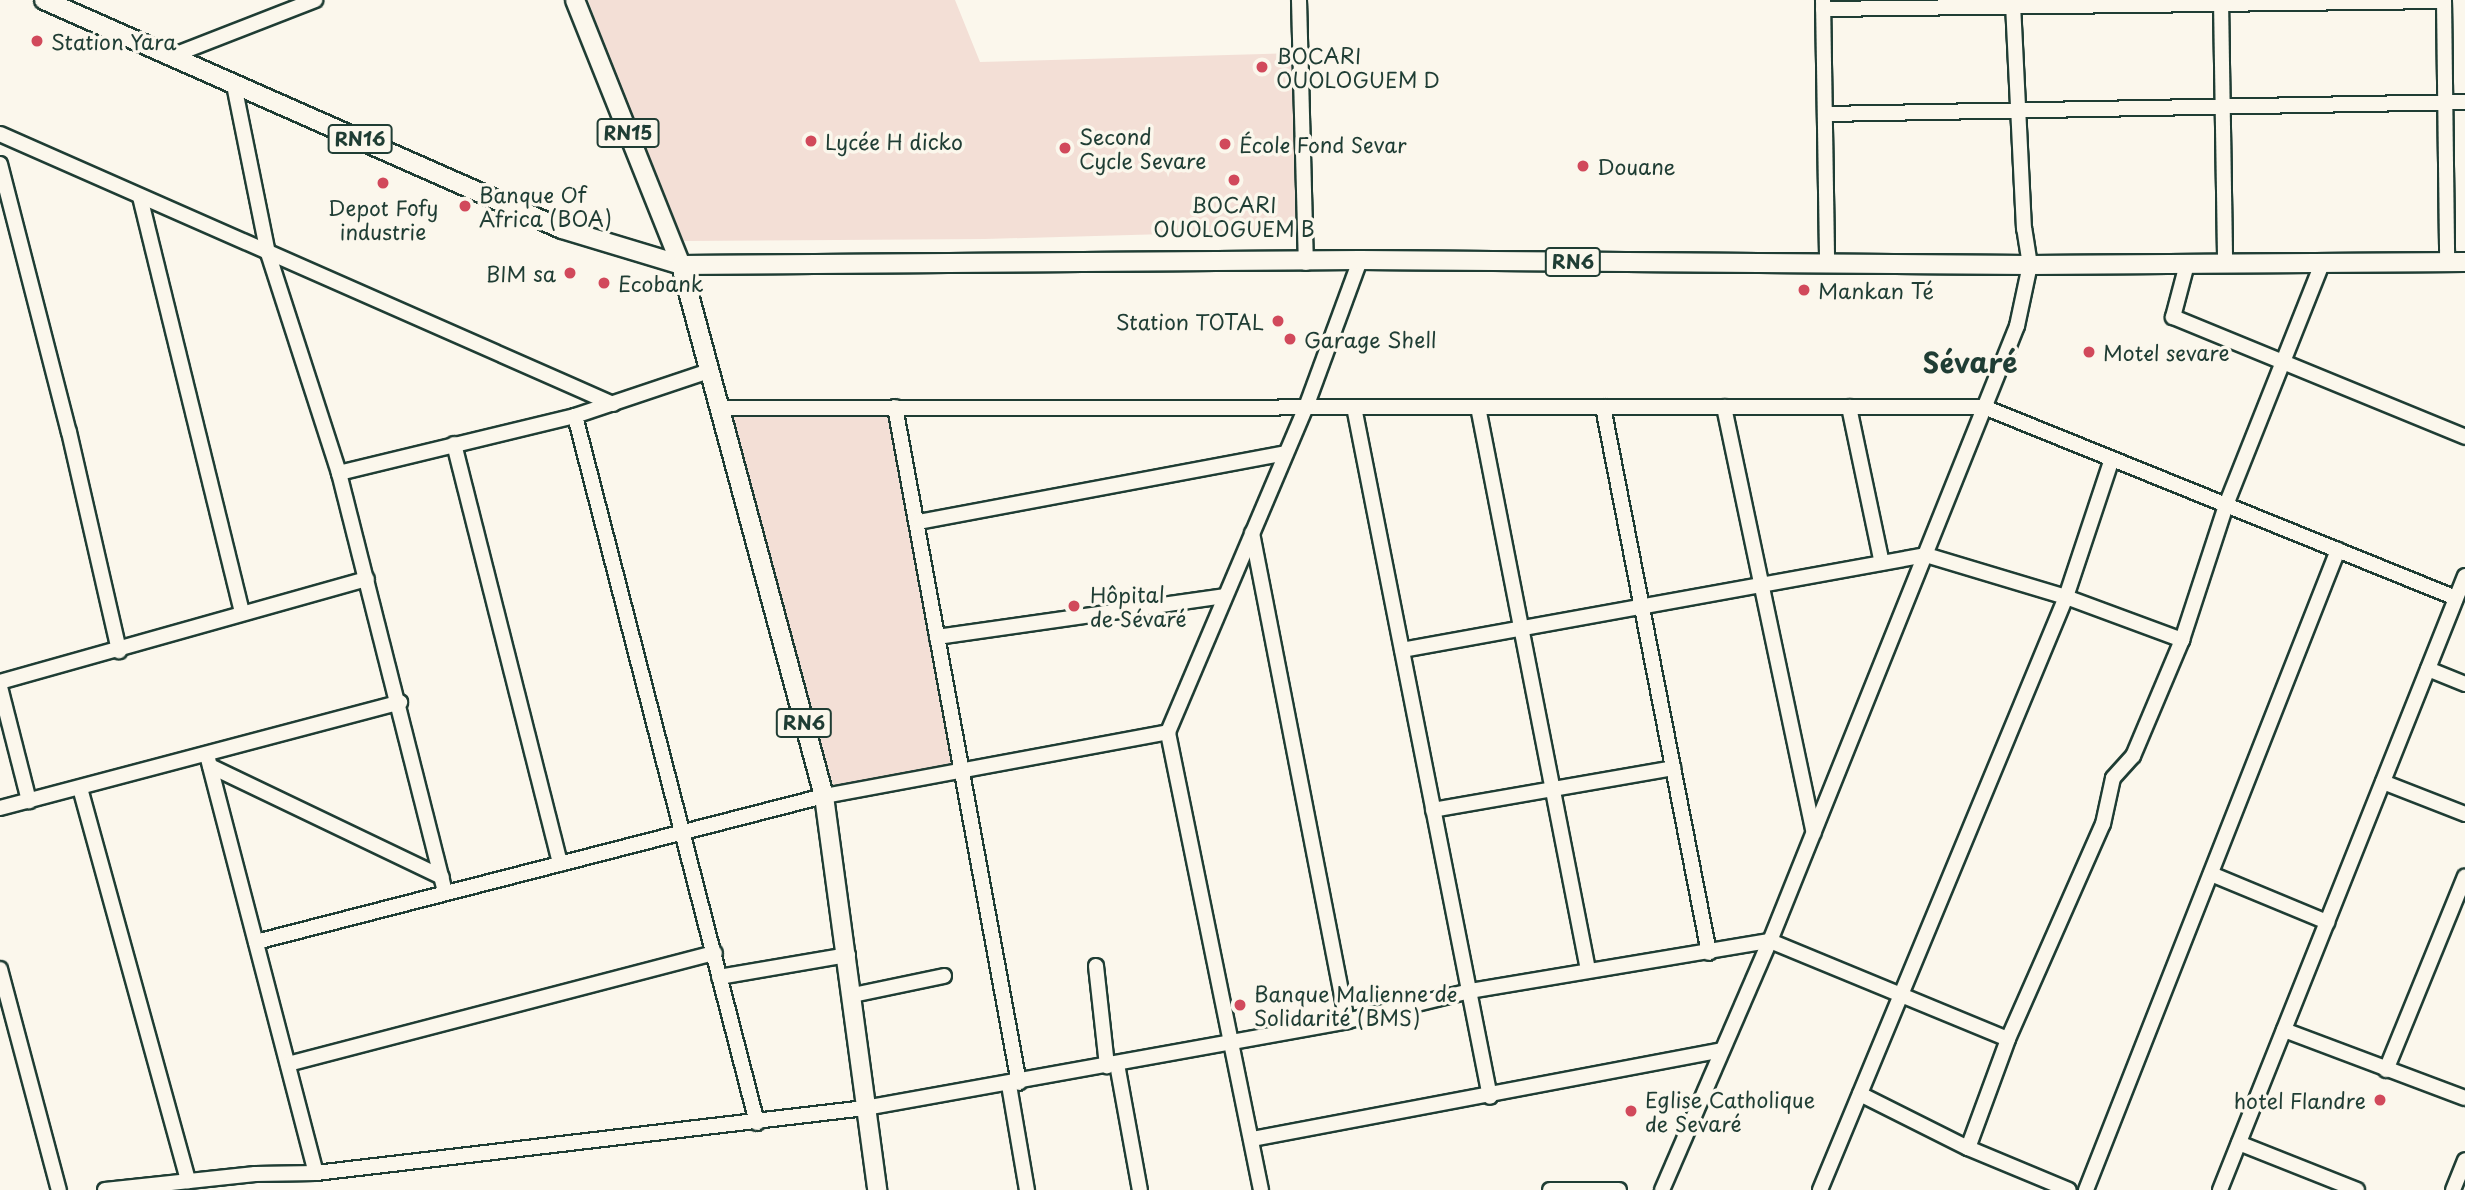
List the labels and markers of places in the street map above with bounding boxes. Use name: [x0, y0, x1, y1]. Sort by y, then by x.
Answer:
place label: Station Yara: [51, 28, 177, 54]
marker: Station Yara: [29, 33, 45, 49]
place label: BOCARI OUOLOGUEM D: [1276, 42, 1441, 92]
marker: BOCARI OUOLOGUEM D: [1254, 59, 1270, 75]
place label: Second Cycle Sevare: [1079, 123, 1208, 173]
place label: Lycée H dicko: [825, 128, 965, 154]
place label: École Fond Sevar: [1239, 131, 1409, 157]
marker: Lycée H dicko: [803, 133, 819, 149]
marker: École Fond Sevar: [1217, 136, 1233, 152]
marker: Second Cycle Sevare: [1057, 140, 1073, 156]
place label: Douane: [1597, 153, 1676, 179]
marker: Douane: [1575, 158, 1591, 174]
marker: BOCARI OUOLOGUEM B: [1226, 172, 1242, 188]
marker: Depot Fofy industrie: [375, 175, 391, 191]
place label: Banque Of Africa (BOA): [479, 181, 612, 231]
place label: BOCARI OUOLOGUEM B: [1153, 191, 1315, 241]
place label: Depot Fofy industrie: [327, 194, 439, 244]
marker: Banque Of Africa (BOA): [457, 198, 473, 214]
place label: BIM sa: [486, 260, 556, 286]
marker: BIM sa: [562, 265, 578, 281]
place label: Ecobank: [618, 270, 704, 296]
marker: Ecobank: [596, 275, 612, 291]
place label: Mankan Té: [1818, 277, 1932, 303]
marker: Mankan Té: [1796, 282, 1812, 298]
place label: Station TOTAL: [1116, 308, 1264, 334]
marker: Station TOTAL: [1270, 313, 1286, 329]
place label: Garage Shell: [1304, 326, 1436, 352]
marker: Garage Shell: [1282, 331, 1298, 347]
place label: Motel sevare: [2103, 339, 2230, 365]
marker: Motel sevare: [2081, 344, 2097, 360]
place label: Hôpital de Sévaré: [1090, 581, 1187, 631]
marker: Hôpital de Sévaré: [1064, 596, 1084, 616]
place label: Banque Malienne de Solidarité (BMS): [1254, 980, 1458, 1030]
marker: Banque Malienne de Solidarité (BMS): [1232, 997, 1248, 1013]
place label: Eglise Catholique de Sevaré: [1645, 1086, 1816, 1136]
place label: hotel Flandre: [2233, 1087, 2366, 1113]
marker: hotel Flandre: [2372, 1092, 2388, 1108]
marker: Eglise Catholique de Sevaré: [1623, 1103, 1639, 1119]

